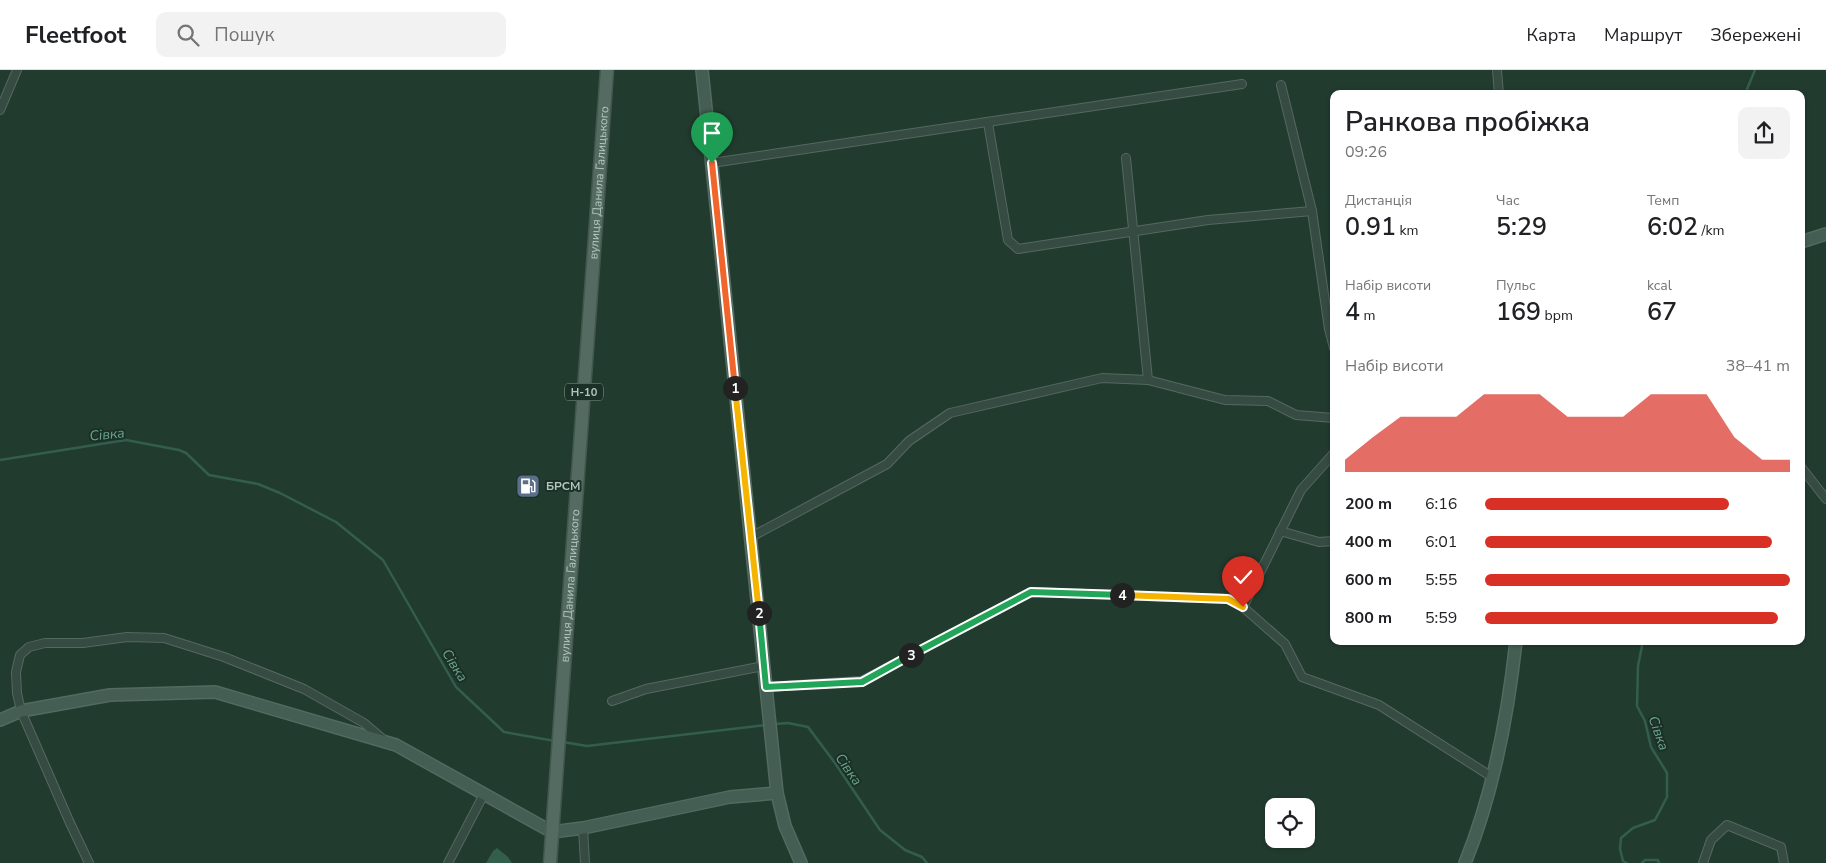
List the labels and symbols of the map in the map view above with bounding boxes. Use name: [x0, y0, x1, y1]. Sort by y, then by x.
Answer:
street label: вулиця Данила Галицького: [585, 105, 612, 260]
pin: [691, 112, 733, 163]
pin: 1: [722, 376, 748, 400]
road number: Н-10: [565, 384, 603, 401]
water label: Сівка: [88, 423, 126, 446]
fuel station icon: БРСМ: [515, 473, 541, 499]
place label: БРСМ: [546, 478, 580, 494]
street label: вулиця Данила Галицького: [556, 508, 583, 663]
pin: [1222, 556, 1264, 607]
pin: 4: [1110, 582, 1134, 608]
pin: 2: [746, 600, 772, 626]
pin: 3: [898, 642, 924, 668]
water label: Сівка: [437, 645, 472, 685]
water label: Сівка: [1644, 713, 1674, 753]
water label: Сівка: [831, 749, 867, 789]

